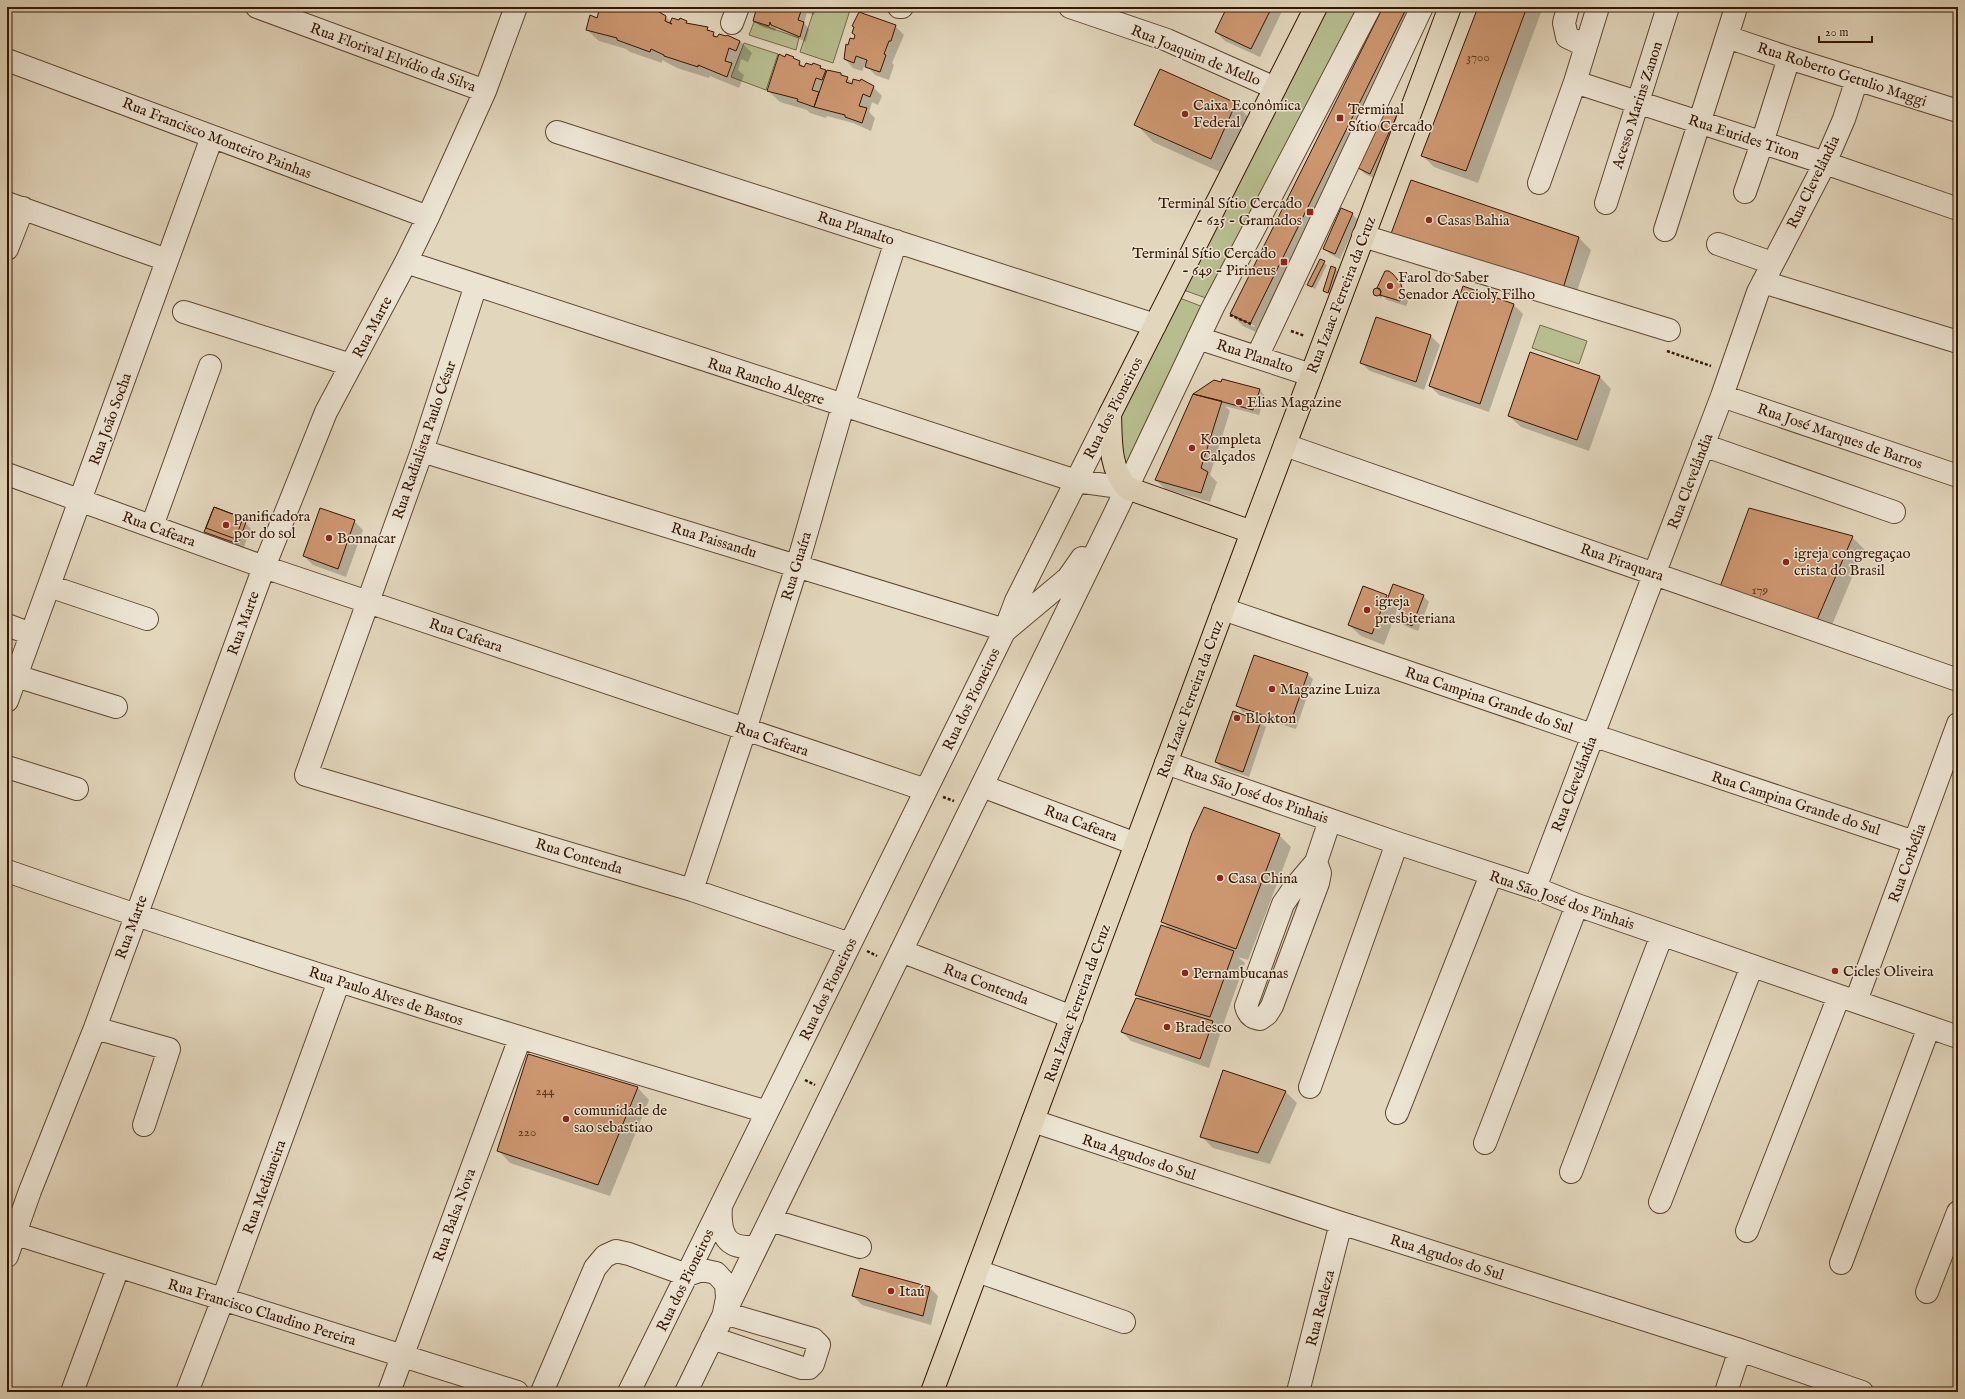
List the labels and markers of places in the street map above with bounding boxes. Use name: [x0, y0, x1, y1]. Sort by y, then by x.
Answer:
place label: Caixa Econômica Federal: [1193, 96, 1301, 132]
place label: Terminal Sítio Cercado: [1348, 100, 1432, 136]
marker: Caixa Econômica Federal: [1180, 109, 1190, 119]
marker: Terminal Sítio Cercado: [1335, 113, 1345, 123]
place label: Terminal Sítio Cercado - 625 - Gramados: [1158, 194, 1302, 230]
marker: Terminal Sítio Cercado - 625 - Gramados: [1305, 207, 1315, 217]
place label: Casas Bahia: [1437, 211, 1510, 230]
marker: Casas Bahia: [1424, 215, 1434, 225]
place label: Terminal Sítio Cercado - 649 - Pirineus: [1132, 244, 1276, 280]
marker: Terminal Sítio Cercado - 649 - Pirineus: [1279, 257, 1289, 267]
place label: Farol do Saber Senador Accioly Filho: [1398, 268, 1535, 304]
marker: Farol do Saber Senador Accioly Filho: [1385, 281, 1395, 291]
place label: Elias Magazine: [1247, 393, 1342, 412]
marker: Elias Magazine: [1234, 397, 1244, 407]
place label: Kompleta Calçados: [1200, 430, 1262, 466]
marker: Kompleta Calçados: [1187, 443, 1197, 453]
place label: panificadora por do sol: [234, 507, 311, 543]
marker: panificadora por do sol: [221, 520, 231, 530]
place label: Bonnacar: [337, 529, 396, 548]
marker: Bonnacar: [324, 533, 334, 543]
place label: igreja congregaçao crista do Brasil: [1794, 544, 1910, 580]
marker: igreja congregaçao crista do Brasil: [1781, 557, 1791, 567]
place label: igreja presbiteriana: [1375, 592, 1456, 628]
marker: igreja presbiteriana: [1362, 605, 1372, 615]
place label: Magazine Luiza: [1280, 680, 1381, 699]
marker: Magazine Luiza: [1267, 684, 1277, 694]
place label: Blokton: [1245, 709, 1296, 728]
marker: Blokton: [1232, 713, 1242, 723]
place label: Casa China: [1228, 869, 1298, 888]
marker: Casa China: [1215, 873, 1225, 883]
place label: Cicles Oliveira: [1843, 962, 1934, 981]
place label: Pernambucanas: [1193, 964, 1288, 983]
marker: Cicles Oliveira: [1830, 966, 1840, 976]
marker: Pernambucanas: [1180, 968, 1190, 978]
place label: Bradesco: [1175, 1018, 1232, 1037]
marker: Bradesco: [1162, 1022, 1172, 1032]
place label: comunidade de sao sebastiao: [574, 1101, 667, 1137]
marker: comunidade de sao sebastiao: [561, 1114, 571, 1124]
place label: Itaú: [899, 1282, 925, 1301]
marker: Itaú: [886, 1286, 896, 1296]

